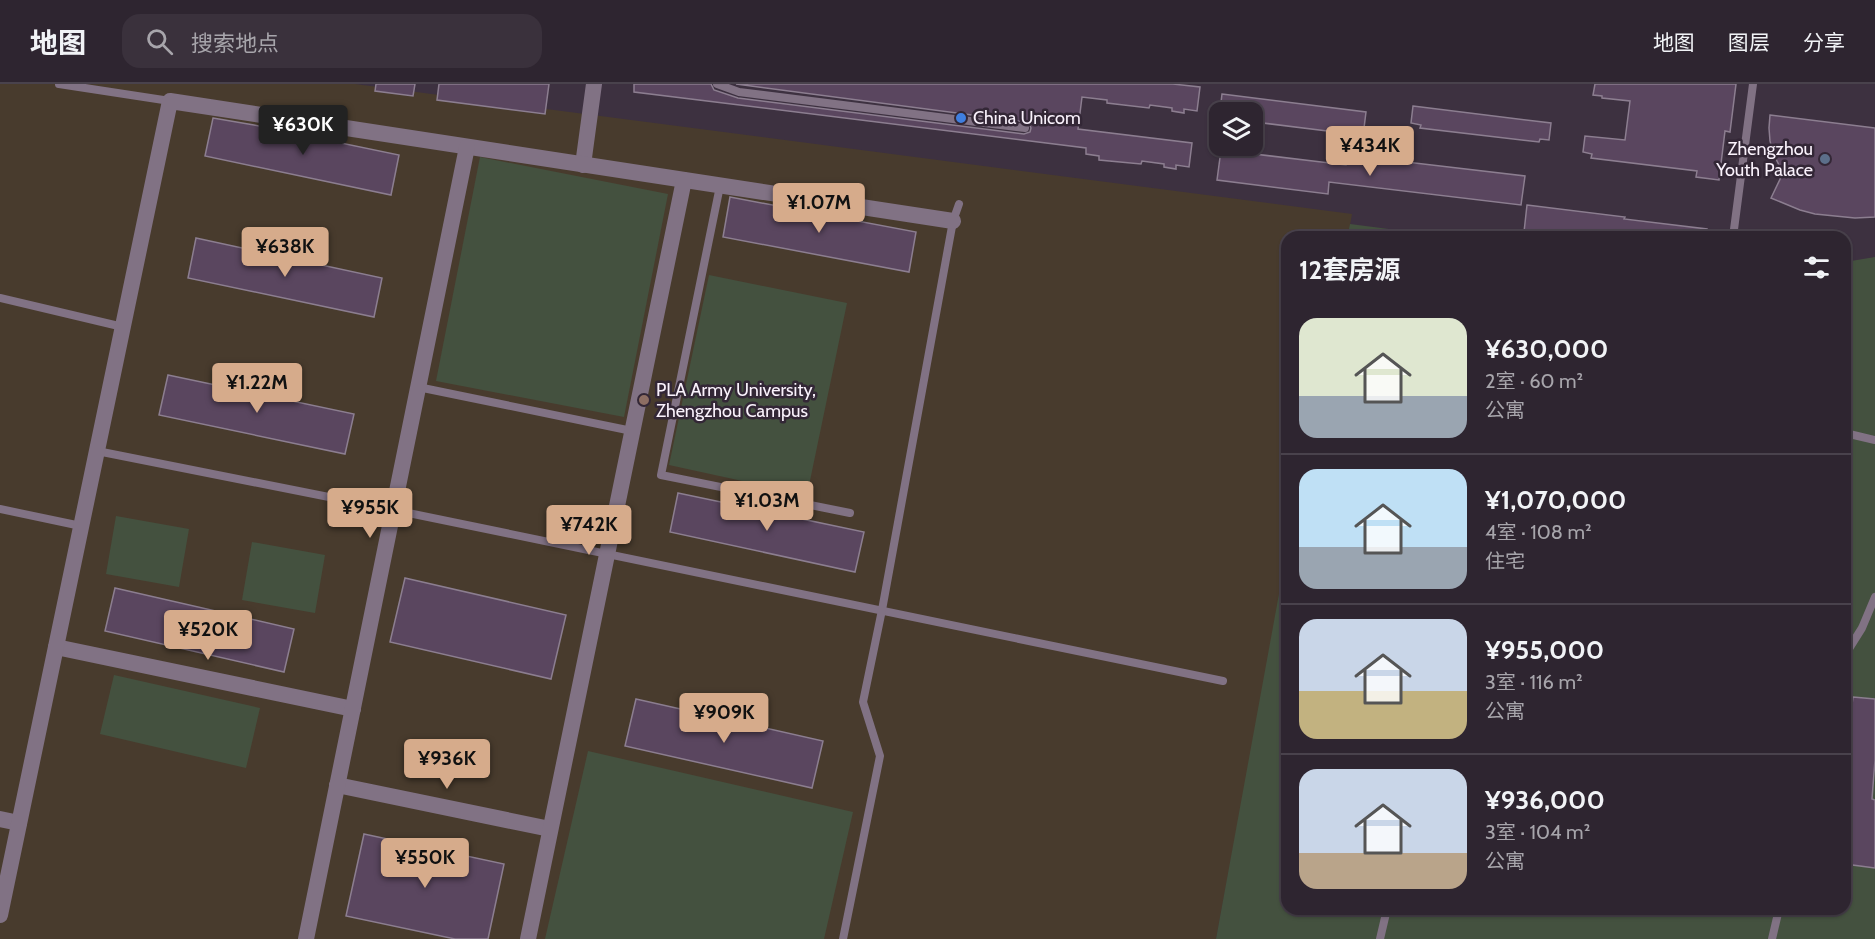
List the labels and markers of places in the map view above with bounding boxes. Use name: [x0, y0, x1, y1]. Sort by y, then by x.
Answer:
pin: ¥630K: [261, 105, 345, 156]
place label: China Unicom: [973, 107, 1081, 129]
marker: China Unicom: [954, 111, 968, 125]
pin: ¥434K: [1328, 126, 1412, 177]
place label: Zhengzhou Youth Palace: [1715, 138, 1813, 181]
marker: Zhengzhou Youth Palace: [1818, 152, 1832, 166]
pin: ¥1.07M: [770, 183, 868, 234]
pin: ¥638K: [243, 227, 327, 278]
pin: ¥1.22M: [208, 363, 306, 414]
place label: PLA Army University, Zhengzhou Campus: [656, 379, 816, 422]
marker: PLA Army University, Zhengzhou Campus: [637, 393, 651, 407]
pin: ¥1.03M: [718, 481, 816, 532]
pin: ¥955K: [328, 488, 412, 539]
pin: ¥742K: [547, 505, 631, 556]
pin: ¥520K: [166, 610, 250, 661]
pin: ¥909K: [682, 693, 766, 744]
pin: ¥936K: [405, 739, 489, 790]
pin: ¥550K: [383, 838, 467, 889]

